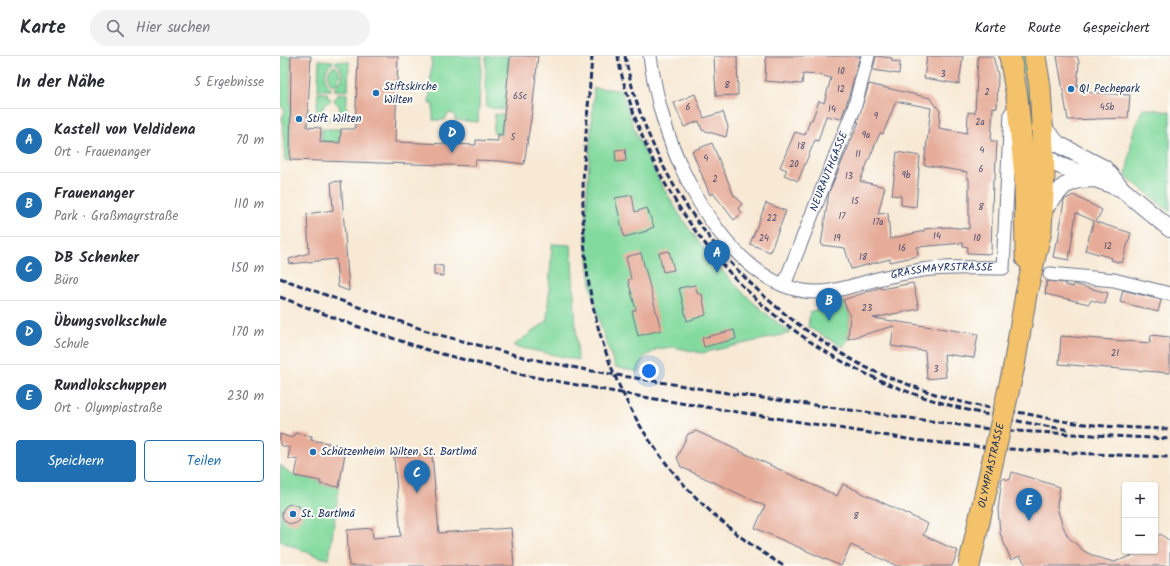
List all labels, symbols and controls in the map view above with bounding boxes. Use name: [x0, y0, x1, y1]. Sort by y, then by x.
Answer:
search box: [90, 10, 370, 46]
text: Karte: [20, 13, 66, 43]
text: Hier suchen: [136, 16, 210, 40]
icon: search: [104, 17, 126, 39]
text: Karte: [975, 17, 1006, 39]
text: Route: [1028, 17, 1061, 39]
text: Gespeichert: [1083, 17, 1150, 39]
house number: 10: [837, 64, 845, 79]
house number: 3: [940, 67, 946, 82]
text: In der Nähe: [16, 69, 105, 96]
text: 5 Ergebnisse: [194, 72, 264, 93]
place label: Stiftskirche Wilten: [384, 78, 437, 109]
house number: 8: [724, 78, 730, 93]
place label: Q1 Pechepark: [1079, 80, 1141, 98]
house number: 12: [837, 82, 845, 97]
marker: Q1 Pechepark: [1066, 84, 1076, 94]
house number: 2: [984, 85, 990, 100]
marker: Stiftskirche Wilten: [371, 88, 381, 98]
house number: 65c: [513, 89, 527, 104]
house number: 6: [685, 100, 691, 115]
house number: 45b: [1100, 100, 1115, 115]
house number: 14: [828, 102, 836, 117]
house number: 9: [874, 109, 879, 124]
place label: Stift Wilten: [307, 110, 362, 128]
marker: Stift Wilten: [294, 114, 304, 124]
house number: 2a: [975, 115, 985, 130]
text: Kastell von Veldidena: [54, 118, 195, 142]
pin: D: [439, 120, 465, 153]
street label: NEURAUTHGASSE: [805, 128, 853, 214]
house number: 9a: [862, 128, 870, 143]
text: A: [25, 130, 33, 151]
text: 70 m: [236, 130, 264, 151]
house number: 5: [511, 130, 517, 145]
house number: 18: [797, 139, 806, 154]
text: Ort · Frauenanger: [54, 142, 150, 163]
house number: 4: [980, 143, 985, 158]
house number: 11: [855, 147, 861, 162]
house number: 4: [704, 151, 709, 166]
house number: 20: [789, 157, 799, 172]
house number: 6: [978, 162, 984, 177]
house number: 9b: [901, 168, 911, 183]
house number: 13: [845, 169, 853, 184]
house number: 2: [712, 172, 718, 187]
text: Frauenanger: [54, 182, 134, 206]
text: B: [25, 194, 33, 215]
text: 110 m: [234, 194, 264, 215]
house number: 15: [851, 194, 860, 209]
house number: 8: [978, 200, 984, 215]
text: Park · Graßmayrstraße: [54, 206, 178, 227]
house number: 17: [839, 209, 846, 224]
house number: 22: [767, 211, 777, 226]
house number: 17a: [872, 215, 884, 230]
house number: 14: [933, 229, 941, 244]
house number: 24: [759, 231, 769, 246]
house number: 19: [833, 231, 841, 246]
house number: 10: [973, 231, 981, 246]
house number: 12: [1104, 239, 1112, 254]
pin: A: [704, 240, 730, 273]
house number: 16: [898, 241, 906, 256]
text: DB Schenker: [54, 246, 139, 270]
house number: 18: [859, 250, 868, 265]
text: C: [25, 258, 33, 279]
text: 150 m: [231, 258, 264, 279]
street label: GRASSMAYRSTRASSE: [889, 259, 994, 285]
text: Büro: [54, 270, 79, 291]
pin: B: [816, 288, 842, 321]
house number: 23: [862, 301, 872, 316]
text: Übungsvolkschule: [54, 310, 167, 334]
text: D: [25, 322, 33, 343]
text: 170 m: [232, 322, 264, 343]
text: Schule: [54, 334, 89, 355]
house number: 21: [1111, 346, 1119, 361]
your location: [639, 361, 659, 381]
house number: 3: [933, 362, 939, 377]
text: Rundlokschuppen: [54, 374, 167, 398]
text: E: [25, 386, 33, 407]
text: 230 m: [227, 386, 264, 407]
text: Ort · Olympiastraße: [54, 398, 162, 419]
street label: OLYMPIASTRASSE: [973, 421, 1010, 510]
button: Speichern: [16, 440, 136, 482]
button: Teilen: [144, 440, 264, 482]
place label: Schützenheim Wilten St. Bartlmä: [321, 443, 477, 461]
marker: Schützenheim Wilten St. Bartlmä: [308, 447, 318, 457]
pin: C: [404, 460, 430, 493]
map controls: [1122, 482, 1158, 554]
button: +: [1122, 482, 1158, 518]
pin: E: [1016, 488, 1042, 521]
place label: St. Bartlmä: [301, 505, 356, 523]
marker: St. Bartlmä: [288, 509, 298, 519]
house number: 8: [853, 509, 859, 524]
button: −: [1122, 518, 1158, 554]

